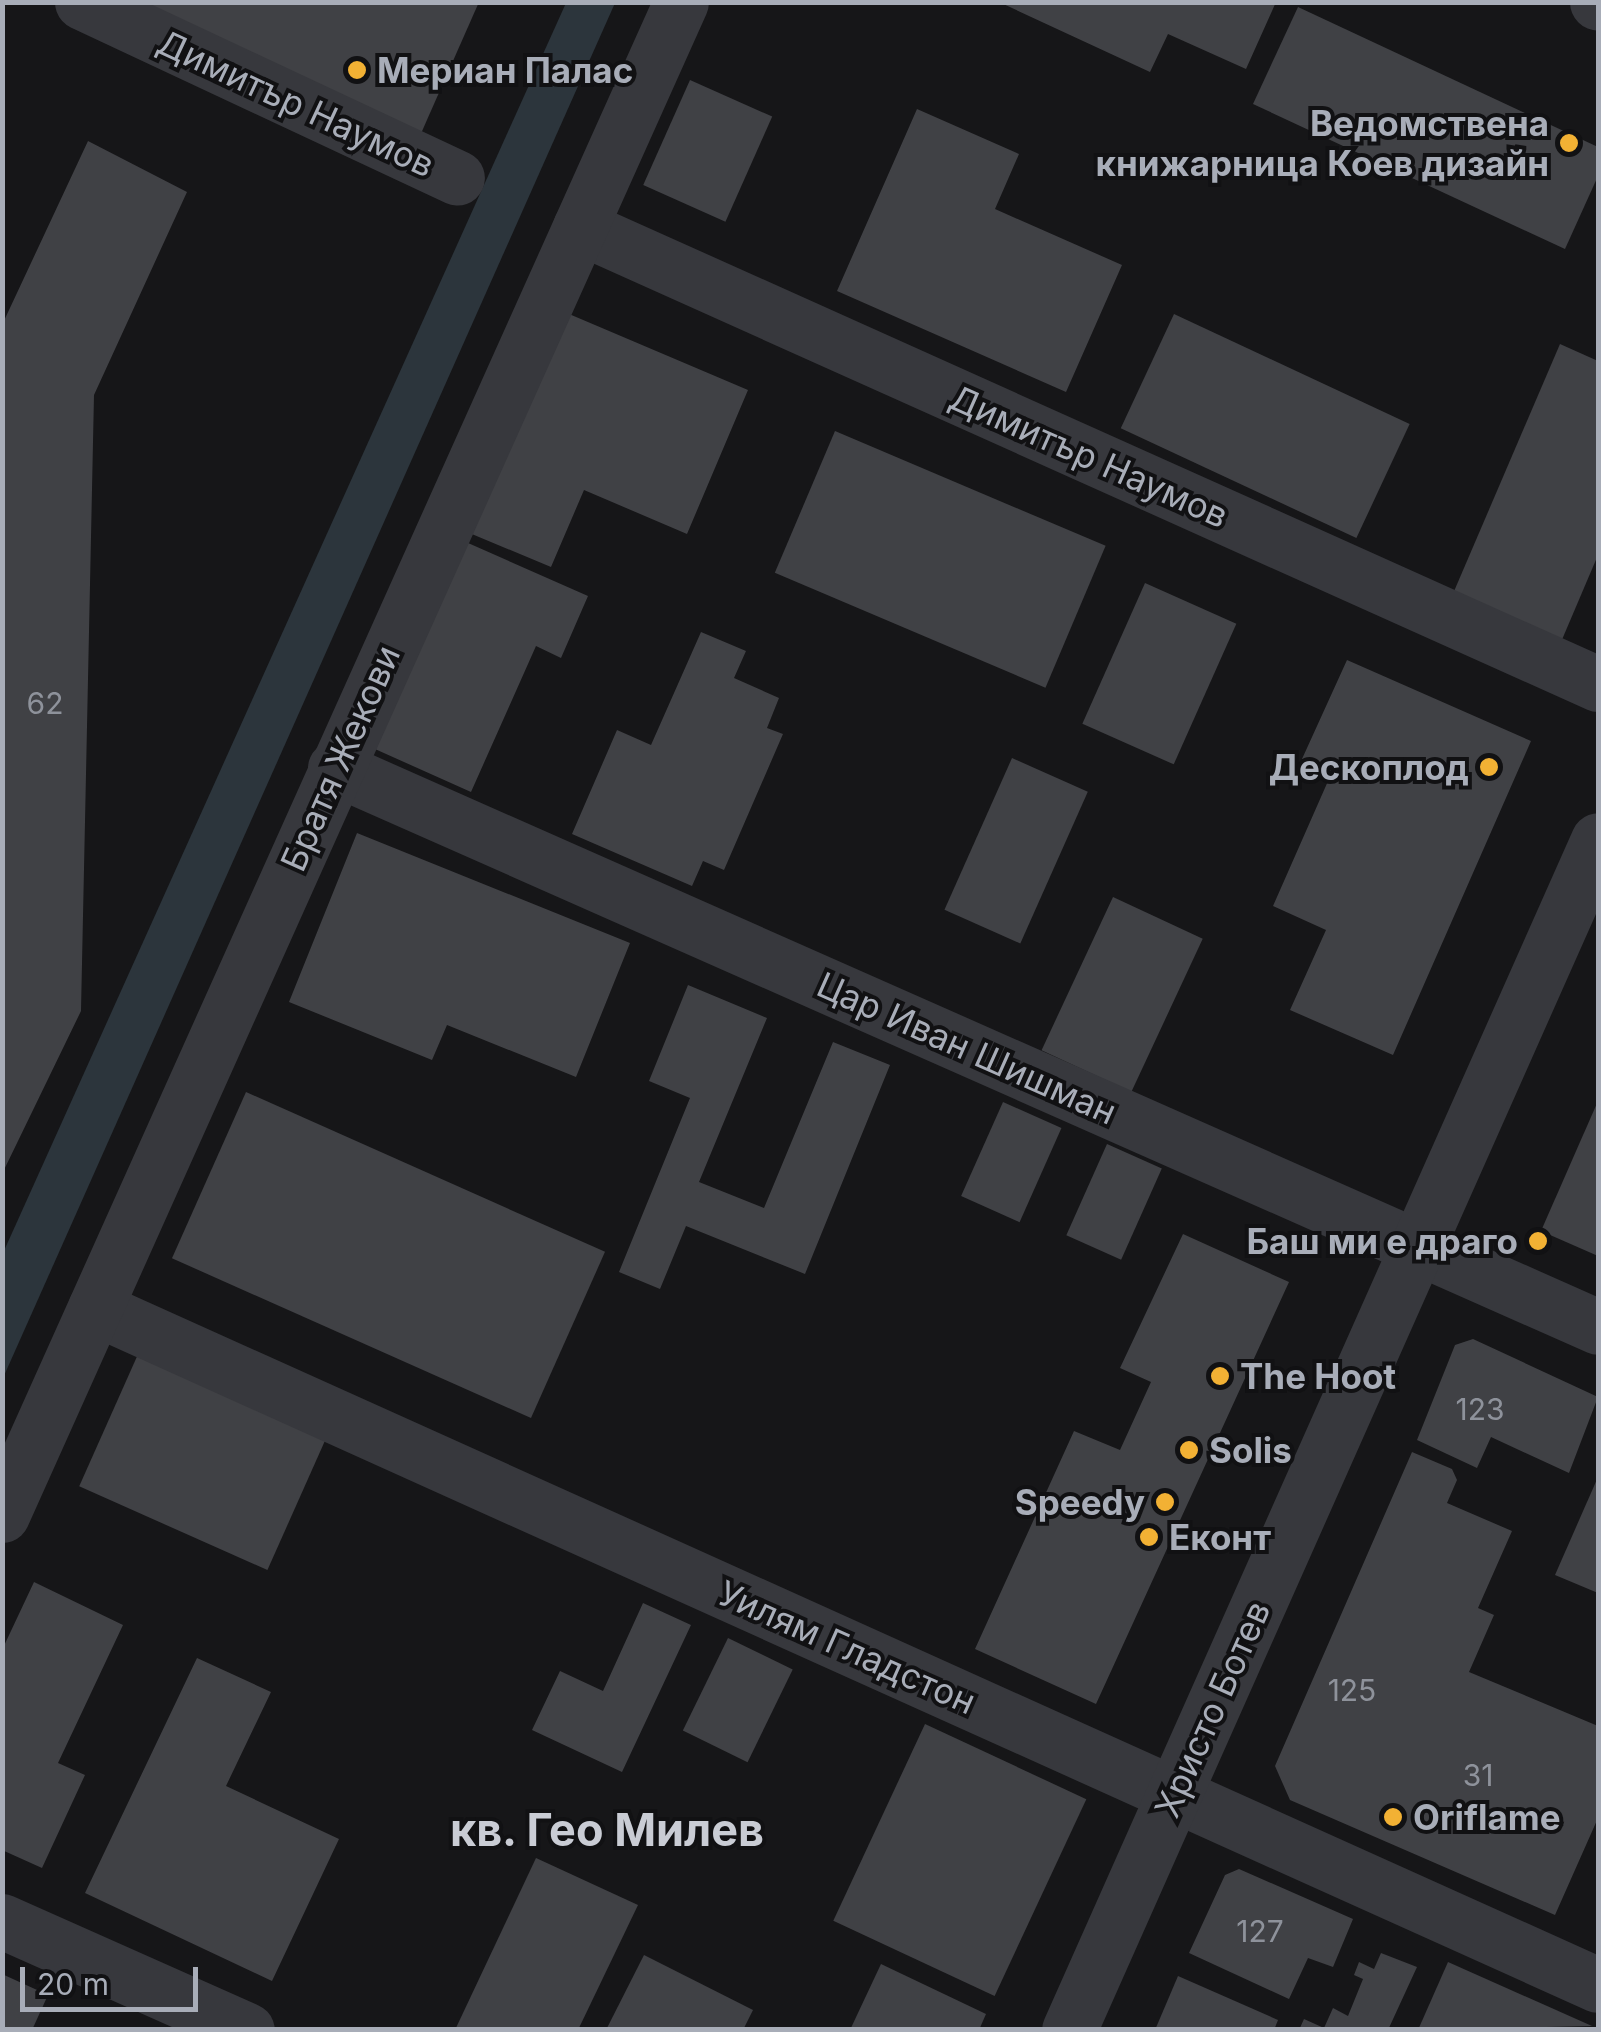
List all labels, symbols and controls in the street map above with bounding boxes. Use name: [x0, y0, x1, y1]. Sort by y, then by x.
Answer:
street label: Димитър Наумов: [151, 21, 441, 185]
place label: Мериан Палас: [377, 49, 633, 91]
marker: Мериан Палас: [346, 59, 368, 81]
place label: Ведомствена книжарница Коев дизайн: [1096, 102, 1549, 184]
marker: Ведомствена книжарница Коев дизайн: [1558, 132, 1580, 154]
street label: Димитър Наумов: [943, 376, 1235, 536]
street label: Братя Жекови: [272, 639, 408, 877]
house number: 62: [27, 685, 63, 721]
place label: Дескоплод: [1269, 746, 1469, 788]
marker: Дескоплод: [1478, 756, 1500, 778]
street label: Цар Иван Шишман: [811, 963, 1123, 1133]
place label: Баш ми е драго: [1246, 1220, 1518, 1262]
marker: Баш ми е драго: [1527, 1230, 1549, 1252]
place label: The Hoot: [1240, 1355, 1396, 1397]
marker: The Hoot: [1209, 1365, 1231, 1387]
house number: 123: [1455, 1391, 1505, 1427]
place label: Solis: [1209, 1429, 1292, 1471]
marker: Solis: [1178, 1439, 1200, 1461]
place label: Speedy: [1015, 1481, 1145, 1523]
marker: Speedy: [1154, 1491, 1176, 1513]
place label: Еконт: [1169, 1516, 1271, 1558]
marker: Еконт: [1138, 1526, 1160, 1548]
street label: Уилям Гладстон: [712, 1571, 982, 1723]
street label: Христо Ботев: [1146, 1594, 1278, 1824]
house number: 125: [1328, 1672, 1376, 1708]
house number: 31: [1463, 1757, 1493, 1793]
place label: Oriflame: [1413, 1796, 1560, 1838]
district label: кв. Гео Милев: [449, 1803, 765, 1857]
marker: Oriflame: [1382, 1806, 1404, 1828]
house number: 127: [1236, 1913, 1284, 1949]
scale bar: [25, 1947, 202, 2009]
text: 20 m: [37, 1966, 109, 2002]

